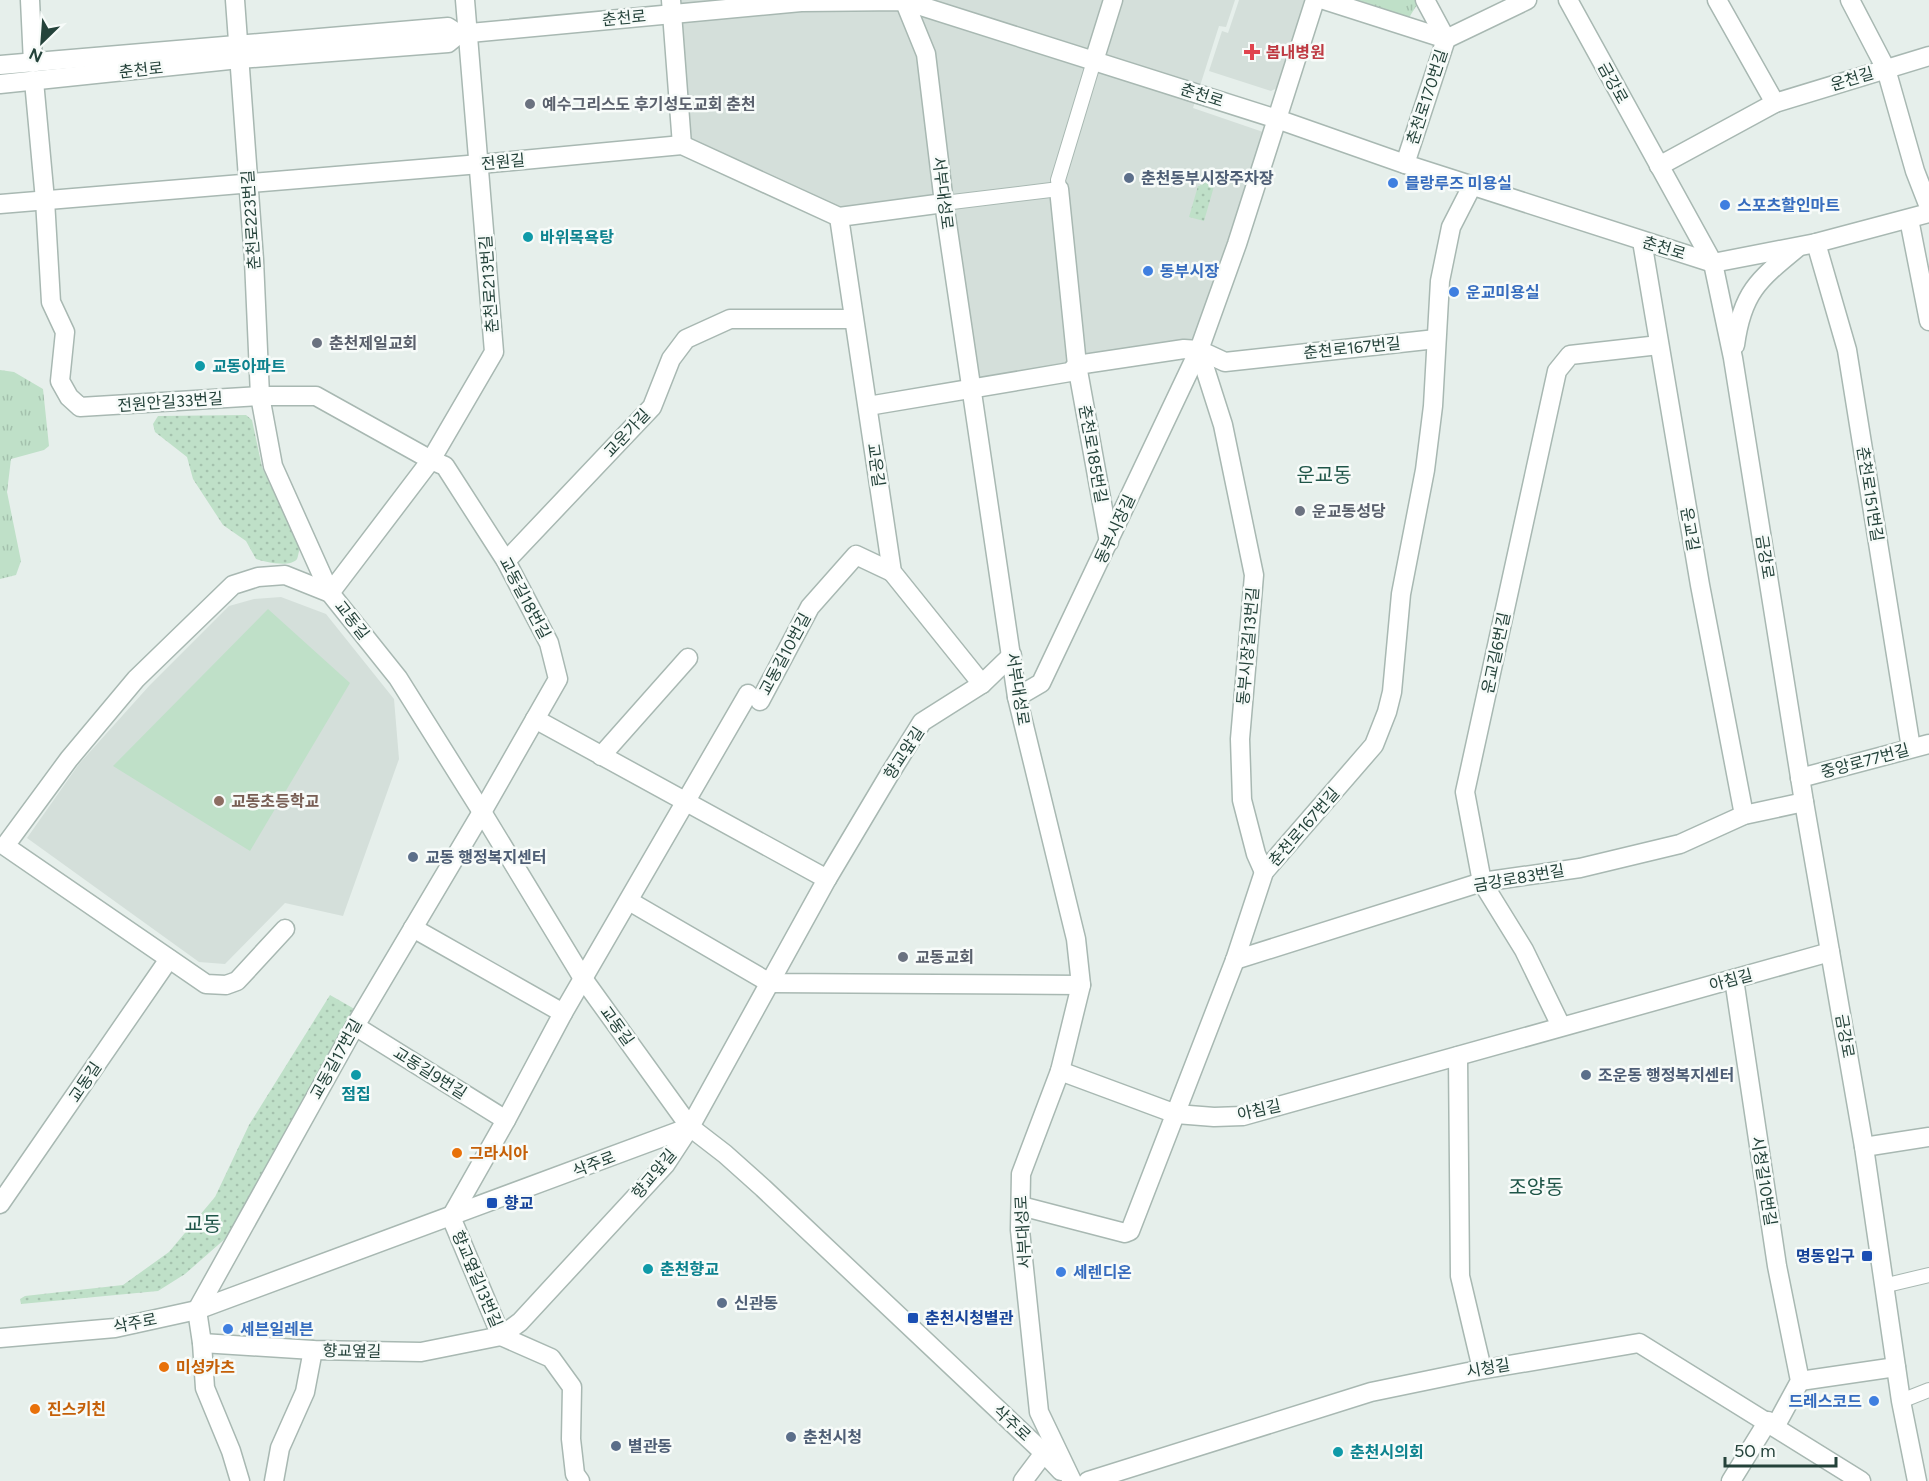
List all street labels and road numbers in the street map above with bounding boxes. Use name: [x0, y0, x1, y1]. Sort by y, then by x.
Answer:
street label: 춘천로: [601, 7, 647, 29]
street label: 춘천로170번길: [1403, 47, 1451, 147]
street label: 춘천로: [118, 58, 164, 82]
street label: 금강로: [1594, 59, 1632, 107]
street label: 운천길: [1828, 63, 1876, 95]
street label: 춘천로: [1178, 79, 1226, 111]
street label: 전원길: [480, 151, 526, 173]
street label: 서부대성로: [929, 155, 957, 231]
street label: 춘천로223번길: [238, 169, 264, 271]
street label: 춘천로: [1640, 232, 1688, 264]
street label: 춘천로213번길: [476, 235, 502, 333]
street label: 춘천로167번길: [1302, 333, 1402, 363]
street label: 전원안길33번길: [117, 389, 223, 415]
street label: 춘천로185번길: [1075, 403, 1111, 505]
street label: 교운가길: [600, 405, 654, 461]
street label: 교운길: [864, 442, 888, 488]
street label: 춘천로151번길: [1853, 445, 1887, 543]
street label: 동부시장길: [1091, 492, 1139, 566]
street label: 운교길: [1677, 506, 1703, 552]
street label: 금강로: [1752, 534, 1778, 581]
street label: 교동길18번길: [495, 554, 555, 642]
street label: 동부시장길13번길: [1233, 586, 1263, 706]
street label: 교동길: [331, 597, 373, 643]
street label: 교동길10번길: [755, 610, 815, 698]
street label: 운교길6번길: [1478, 611, 1514, 695]
street label: 서부대성로: [1003, 651, 1033, 727]
street label: 향교앞길: [880, 723, 928, 783]
street label: 중앙로77번길: [1819, 740, 1911, 782]
street label: 춘천로167번길: [1265, 784, 1343, 870]
street label: 금강로83번길: [1472, 861, 1566, 895]
street label: 아침길: [1707, 965, 1755, 995]
street label: 교동길: [596, 1003, 638, 1049]
street label: 금강로: [1832, 1013, 1858, 1060]
street label: 교동길17번길: [306, 1016, 366, 1102]
street label: 교동길9번길: [390, 1043, 470, 1103]
street label: 교동길: [65, 1058, 105, 1106]
street label: 아침길: [1235, 1096, 1283, 1124]
street label: 시청길10번길: [1748, 1135, 1780, 1227]
street label: 향교앞길: [628, 1145, 680, 1203]
street label: 삭주로: [570, 1147, 618, 1181]
street label: 서부대성로: [1012, 1194, 1034, 1269]
street label: 향교옆길13번길: [448, 1228, 506, 1330]
street label: 삭주로: [112, 1309, 159, 1337]
street label: 향교옆길: [322, 1341, 382, 1361]
street label: 시청길: [1465, 1355, 1511, 1381]
street label: 삭주로: [989, 1401, 1035, 1445]

